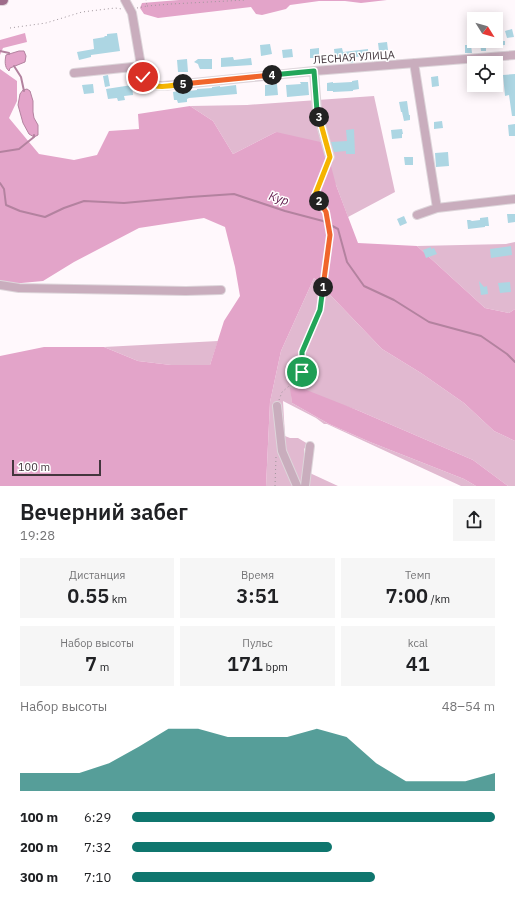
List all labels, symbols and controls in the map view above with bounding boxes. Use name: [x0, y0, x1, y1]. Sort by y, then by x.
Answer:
north arrow: [467, 12, 503, 48]
map controls: [467, 12, 503, 92]
street label: ЛЕСНАЯ УЛИЦА: [313, 47, 395, 67]
button: locate: [467, 56, 503, 92]
pin: [126, 60, 160, 94]
pin: 4: [262, 65, 282, 85]
icon: check: [132, 66, 154, 88]
text: 4: [269, 68, 275, 82]
pin: 5: [173, 74, 193, 94]
text: 5: [180, 77, 186, 91]
pin: 3: [309, 107, 329, 127]
text: 3: [316, 110, 322, 124]
water label: Кур: [267, 188, 291, 208]
pin: 2: [309, 191, 329, 211]
text: 2: [316, 194, 322, 208]
pin: 1: [313, 277, 333, 297]
text: 1: [320, 280, 326, 294]
pin: [285, 355, 319, 389]
icon: arrive: [291, 361, 313, 383]
scale bar: [12, 458, 101, 477]
text: 100 m: [18, 460, 50, 474]
text: Вечерний забег: [20, 497, 188, 526]
button: share: [453, 499, 495, 541]
text: 19:28: [20, 527, 55, 544]
text: Дистанция: [69, 568, 125, 582]
text: Время: [241, 568, 274, 582]
text: Темп: [405, 568, 431, 582]
text: 0.55: [67, 582, 109, 609]
text: 3:51: [236, 582, 279, 609]
text: 7:00: [386, 582, 428, 609]
text: km: [109, 592, 127, 606]
text: /km: [428, 592, 450, 606]
text: Набор высоты: [60, 636, 134, 650]
text: Пульс: [242, 636, 273, 650]
text: kcal: [408, 636, 428, 650]
text: 7: [85, 650, 97, 677]
text: 171: [227, 650, 263, 677]
text: 41: [406, 650, 430, 677]
text: m: [97, 660, 109, 674]
text: bpm: [263, 660, 288, 674]
text: Набор высоты: [20, 698, 107, 715]
text: 48–54 m: [442, 698, 495, 715]
text: 100 m: [20, 809, 58, 826]
text: 6:29: [84, 809, 111, 826]
text: 200 m: [20, 839, 58, 856]
text: 7:32: [84, 839, 111, 856]
text: 300 m: [20, 869, 58, 886]
text: 7:10: [84, 869, 111, 886]

